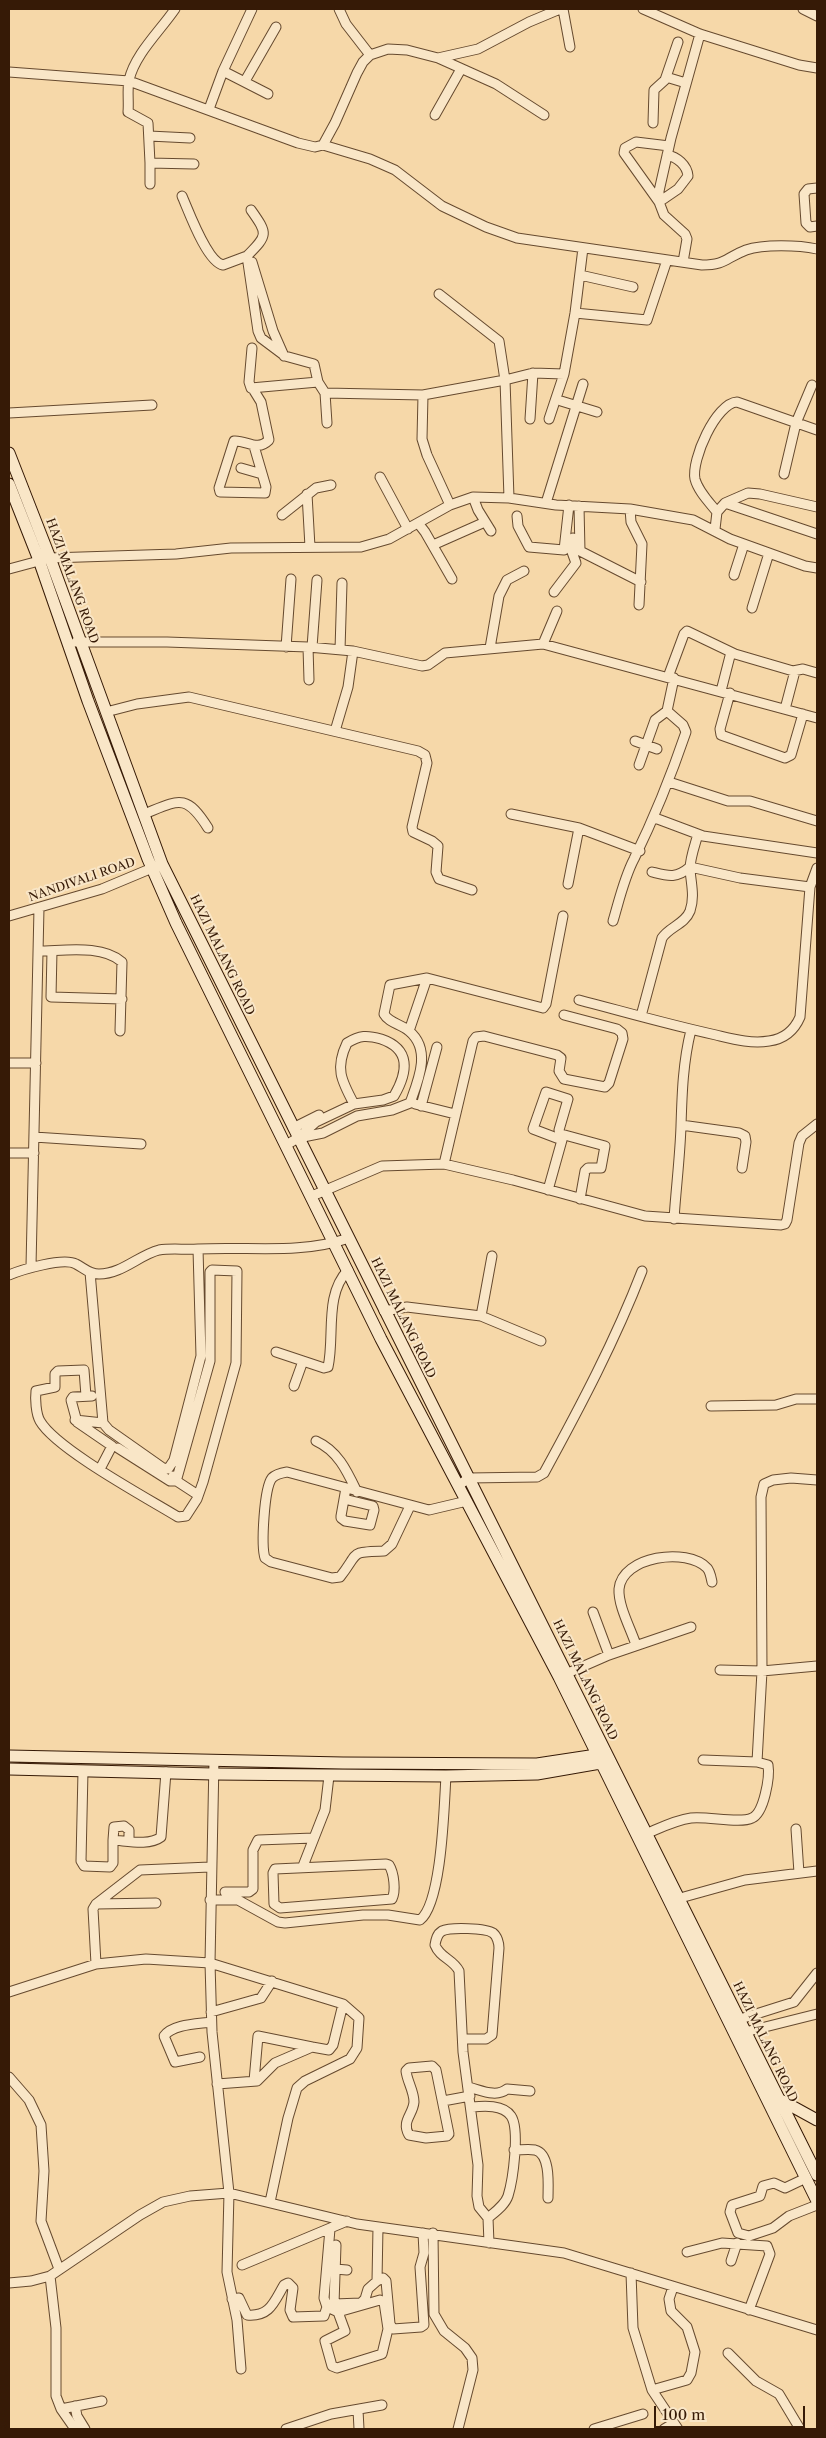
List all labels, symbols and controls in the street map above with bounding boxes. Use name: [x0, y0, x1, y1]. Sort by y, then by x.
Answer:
street label: HAZI MALANG ROAD: [43, 516, 101, 646]
street label: NANDIVALI ROAD: [27, 855, 137, 905]
street label: HAZI MALANG ROAD: [187, 892, 257, 1018]
street label: HAZI MALANG ROAD: [368, 1255, 438, 1381]
street label: HAZI MALANG ROAD: [550, 1617, 620, 1743]
street label: HAZI MALANG ROAD: [730, 1979, 800, 2105]
scale bar: [656, 2396, 807, 2428]
text: 100 m: [662, 2405, 705, 2424]

